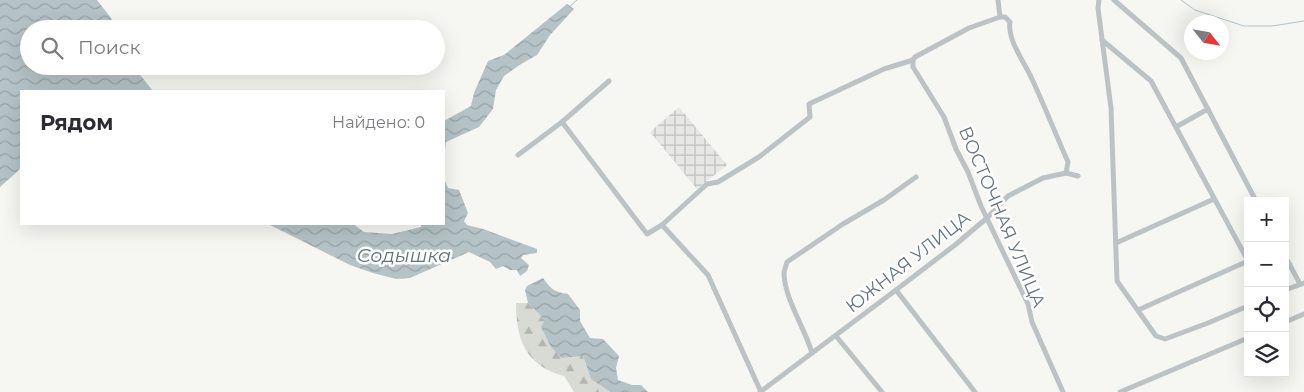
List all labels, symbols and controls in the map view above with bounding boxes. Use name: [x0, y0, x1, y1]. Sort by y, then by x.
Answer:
north arrow: [1184, 15, 1229, 60]
search box: [20, 20, 445, 75]
icon: search: [38, 34, 66, 62]
text: Поиск: [78, 36, 141, 59]
text: Рядом: [40, 110, 113, 135]
text: Найдено: 0: [332, 113, 425, 132]
street label: ВОСТОЧНАЯ УЛИЦА: [954, 123, 1050, 311]
map controls: [1244, 197, 1289, 377]
button: +: [1244, 197, 1289, 242]
street label: ЮЖНАЯ УЛИЦА: [841, 206, 975, 317]
button: −: [1244, 242, 1289, 287]
water label: Содышка: [357, 244, 451, 267]
button: locate: [1244, 287, 1289, 332]
button: layers: [1244, 332, 1289, 377]

